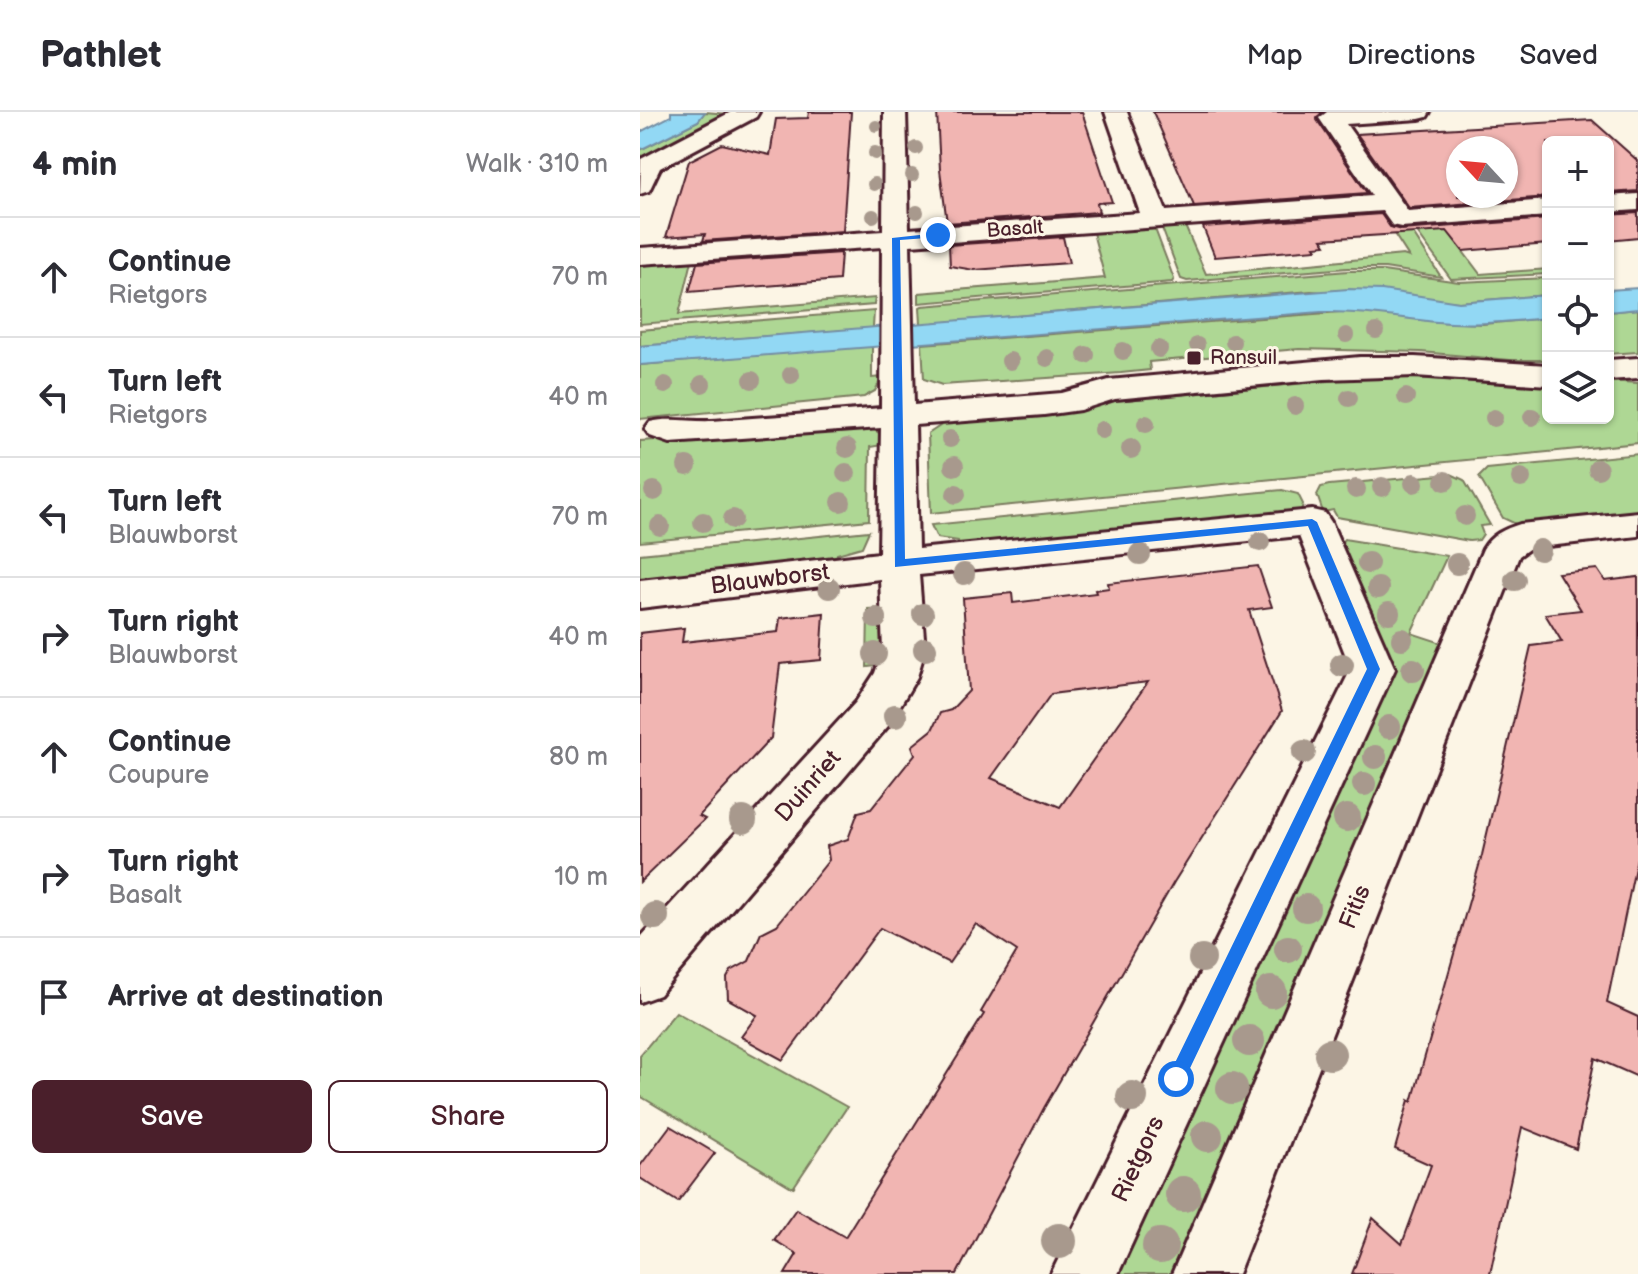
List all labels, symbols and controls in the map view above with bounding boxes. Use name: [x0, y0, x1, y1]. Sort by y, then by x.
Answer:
text: Pathlet: [40, 33, 161, 78]
text: Map: [1246, 39, 1303, 72]
text: Directions: [1347, 39, 1475, 72]
text: Saved: [1519, 39, 1598, 72]
north arrow: [1446, 136, 1518, 208]
map controls: [1542, 136, 1614, 424]
button: +: [1542, 136, 1614, 208]
text: 4 min: [32, 144, 118, 185]
text: Walk · 310 m: [466, 149, 608, 180]
button: −: [1542, 208, 1614, 280]
street label: Basalt: [986, 215, 1044, 243]
route end: [920, 217, 956, 253]
text: Continue: [108, 244, 231, 280]
icon: ahead: [32, 255, 76, 299]
text: 70 m: [551, 262, 608, 293]
text: Rietgors: [108, 280, 207, 311]
button: locate: [1542, 280, 1614, 352]
place label: Ransuil: [1210, 346, 1277, 370]
marker: Ransuil: [1185, 349, 1203, 367]
button: layers: [1542, 352, 1614, 424]
text: Turn left: [108, 364, 222, 400]
icon: left: [32, 375, 76, 419]
text: 40 m: [548, 382, 608, 413]
text: Rietgors: [108, 400, 207, 431]
text: Turn left: [108, 484, 222, 520]
icon: left: [32, 495, 76, 539]
text: 70 m: [551, 502, 608, 533]
text: Blauwborst: [108, 520, 238, 551]
street label: Blauwborst: [709, 557, 832, 601]
text: Turn right: [108, 604, 239, 640]
icon: right: [32, 615, 76, 659]
text: 40 m: [548, 622, 608, 653]
text: Blauwborst: [108, 640, 238, 671]
text: Continue: [108, 724, 231, 760]
icon: ahead: [32, 735, 76, 779]
text: 80 m: [549, 742, 608, 773]
street label: Duinriet: [769, 744, 848, 828]
text: Coupure: [108, 760, 209, 791]
text: Turn right: [108, 844, 239, 880]
icon: right: [32, 855, 76, 899]
text: 10 m: [554, 862, 608, 893]
text: Basalt: [108, 880, 182, 911]
street label: Fitis: [1333, 881, 1377, 933]
icon: arrive: [32, 975, 76, 1019]
text: Arrive at destination: [108, 979, 384, 1015]
route start: [1158, 1061, 1194, 1097]
button: Save: [32, 1080, 312, 1153]
button: Share: [328, 1080, 608, 1153]
street label: Rietgors: [1105, 1111, 1171, 1207]

